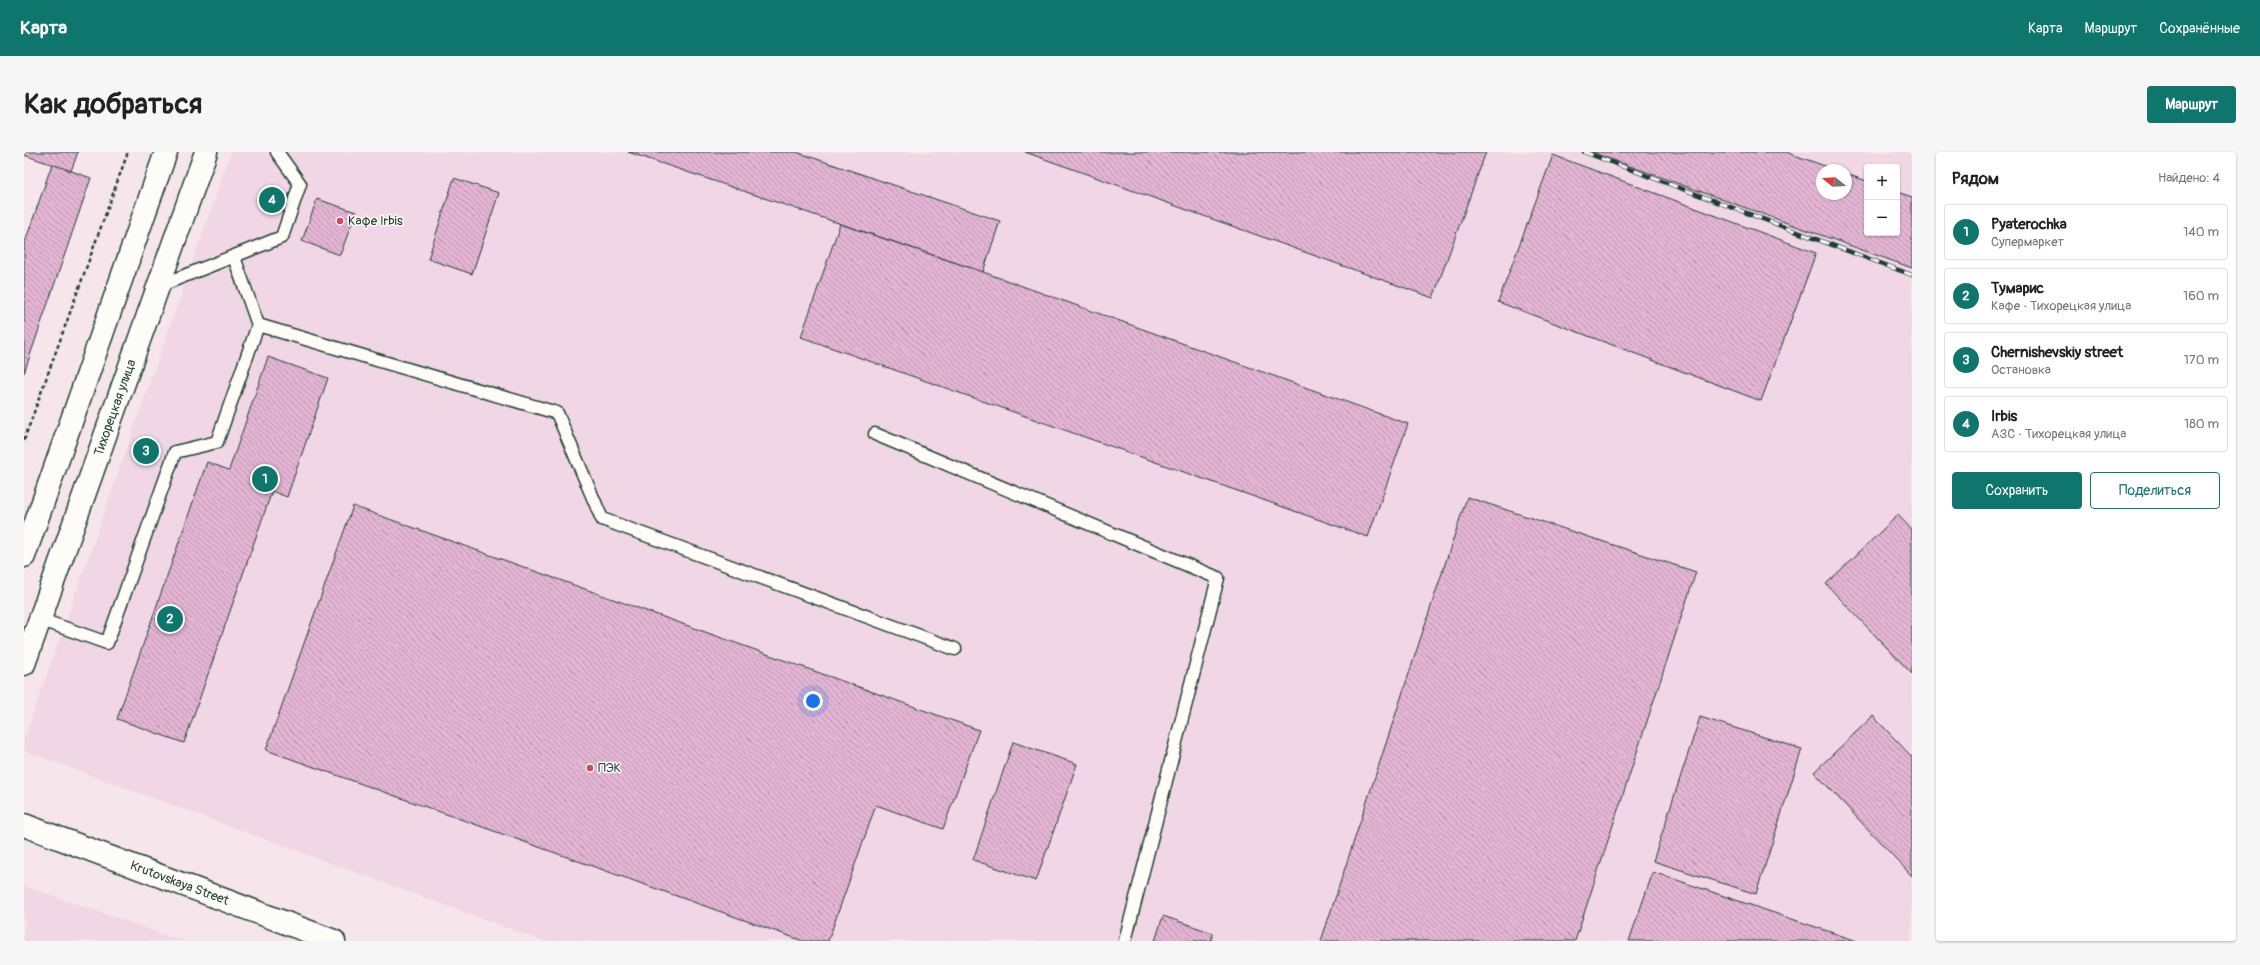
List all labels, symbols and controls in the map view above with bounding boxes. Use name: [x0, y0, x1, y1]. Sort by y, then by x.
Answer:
text: Карта: [20, 16, 67, 40]
text: Карта: [2028, 20, 2063, 37]
text: Маршрут: [2085, 20, 2137, 37]
text: Сохранённые: [2159, 20, 2240, 37]
button: Маршрут: [2147, 86, 2236, 123]
text: Как добраться: [24, 87, 202, 122]
north arrow: [1816, 164, 1852, 200]
map controls: [1864, 164, 1900, 236]
button: +: [1864, 164, 1900, 200]
text: Рядом: [1952, 168, 1999, 189]
text: Найдено: 4: [2158, 170, 2220, 186]
pin: 4: [259, 185, 285, 215]
button: −: [1864, 200, 1900, 236]
place label: Кафе Irbis: [348, 213, 403, 229]
text: Pyaterochka: [1991, 215, 2067, 234]
marker: Кафе Irbis: [335, 216, 345, 226]
text: 1: [1963, 224, 1969, 240]
text: 140 m: [2183, 224, 2219, 240]
text: Супермаркет: [1991, 234, 2064, 250]
text: Тумарис: [1991, 279, 2044, 298]
text: 2: [1962, 288, 1970, 304]
text: 160 m: [2183, 288, 2219, 304]
text: Кафе · Тихорецкая улица: [1991, 298, 2131, 314]
text: Chernishevskiy street: [1991, 343, 2123, 362]
text: 3: [1962, 352, 1970, 368]
text: 170 m: [2184, 352, 2219, 368]
street label: Тихорецкая улица: [91, 357, 140, 458]
text: Остановка: [1991, 362, 2051, 378]
text: Irbis: [1991, 407, 2017, 426]
text: 4: [1962, 416, 1970, 432]
text: 180 m: [2184, 416, 2219, 432]
text: АЗС · Тихорецкая улица: [1991, 426, 2126, 442]
pin: 3: [133, 436, 159, 466]
pin: 1: [252, 464, 278, 494]
button: Сохранить: [1952, 472, 2082, 509]
button: Поделиться: [2090, 472, 2220, 509]
pin: 2: [157, 604, 183, 634]
your location: [803, 691, 823, 711]
place label: ПЭК: [598, 760, 621, 776]
marker: ПЭК: [585, 763, 595, 773]
street label: Krutovskaya Street: [128, 857, 232, 909]

